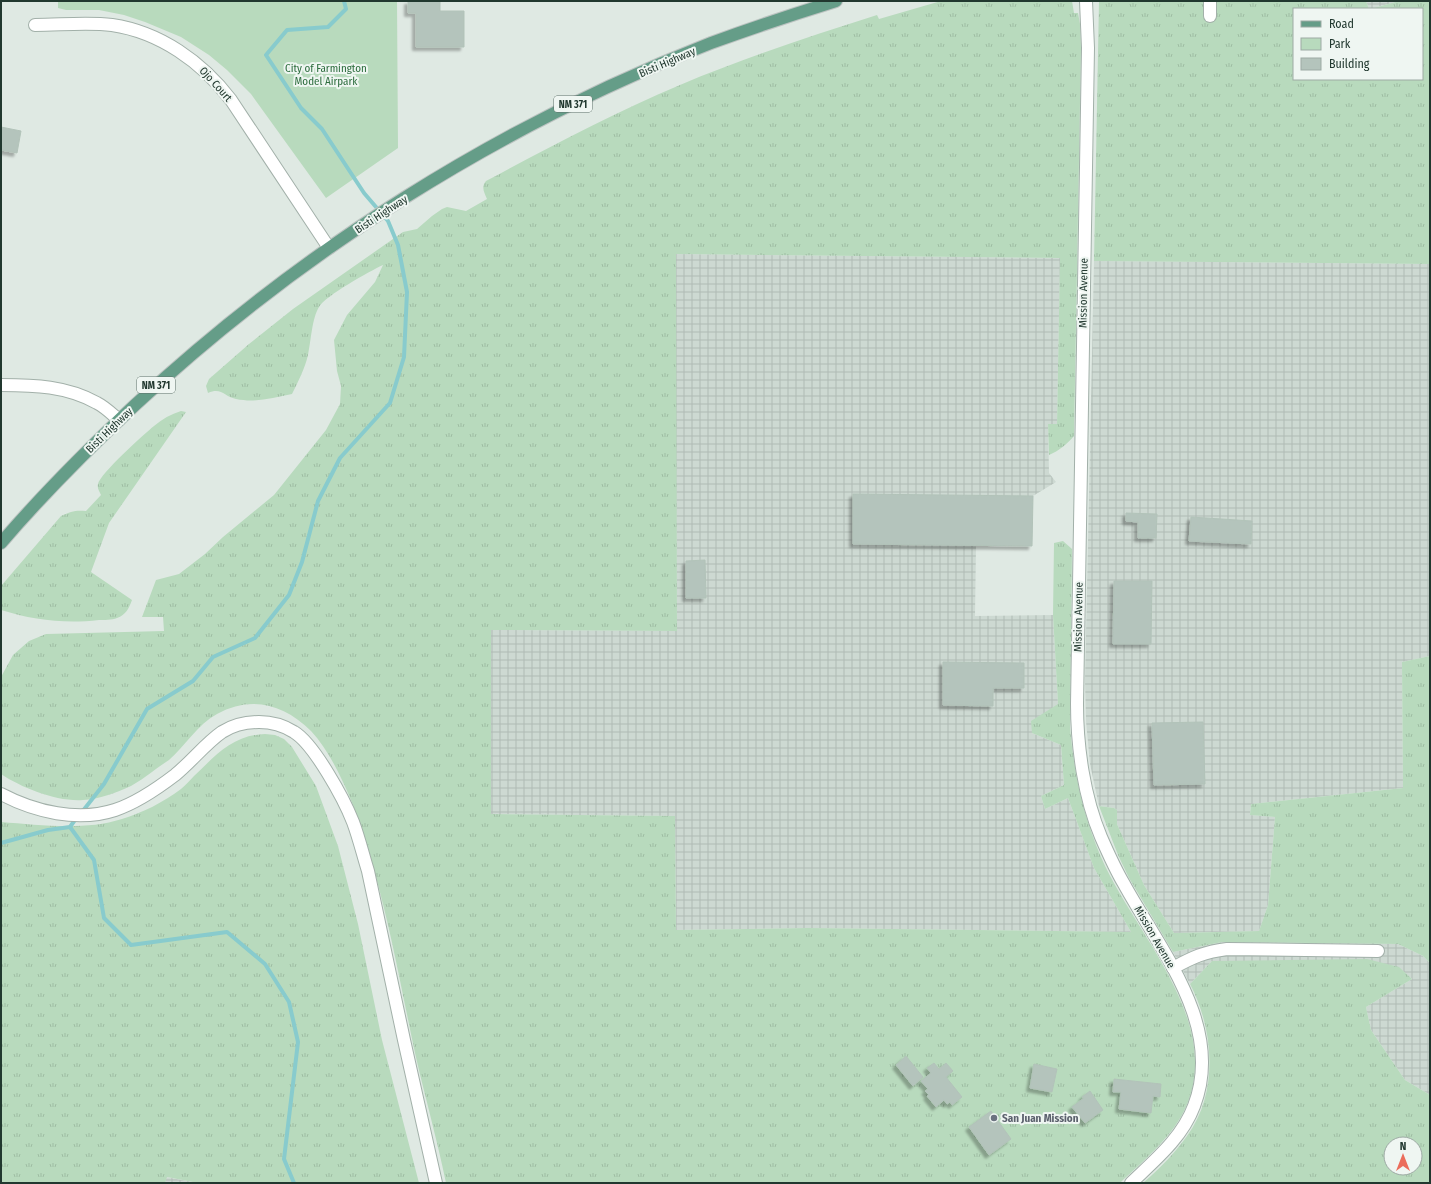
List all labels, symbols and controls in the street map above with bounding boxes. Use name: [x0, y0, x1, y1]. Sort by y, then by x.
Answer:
legend: [1293, 8, 1423, 80]
text: Road: [1329, 17, 1354, 31]
text: Park: [1329, 37, 1351, 51]
street label: Bisti Highway: [637, 45, 697, 80]
text: Building: [1329, 57, 1370, 71]
park label: City of Farmington Model Airpark: [285, 62, 367, 88]
street label: Ojo Court: [197, 64, 235, 105]
road number: NM 371: [554, 96, 592, 112]
street label: Bisti Highway: [353, 193, 410, 236]
street label: Mission Avenue: [1076, 258, 1091, 328]
road number: NM 371: [137, 377, 175, 393]
street label: Bisti Highway: [83, 405, 136, 456]
street label: Mission Avenue: [1071, 582, 1086, 652]
street label: Mission Avenue: [1131, 904, 1178, 971]
place label: San Juan Mission: [1002, 1112, 1079, 1125]
marker: San Juan Mission: [989, 1113, 999, 1123]
north arrow: [1383, 1136, 1423, 1176]
text: N: [1400, 1140, 1406, 1153]

